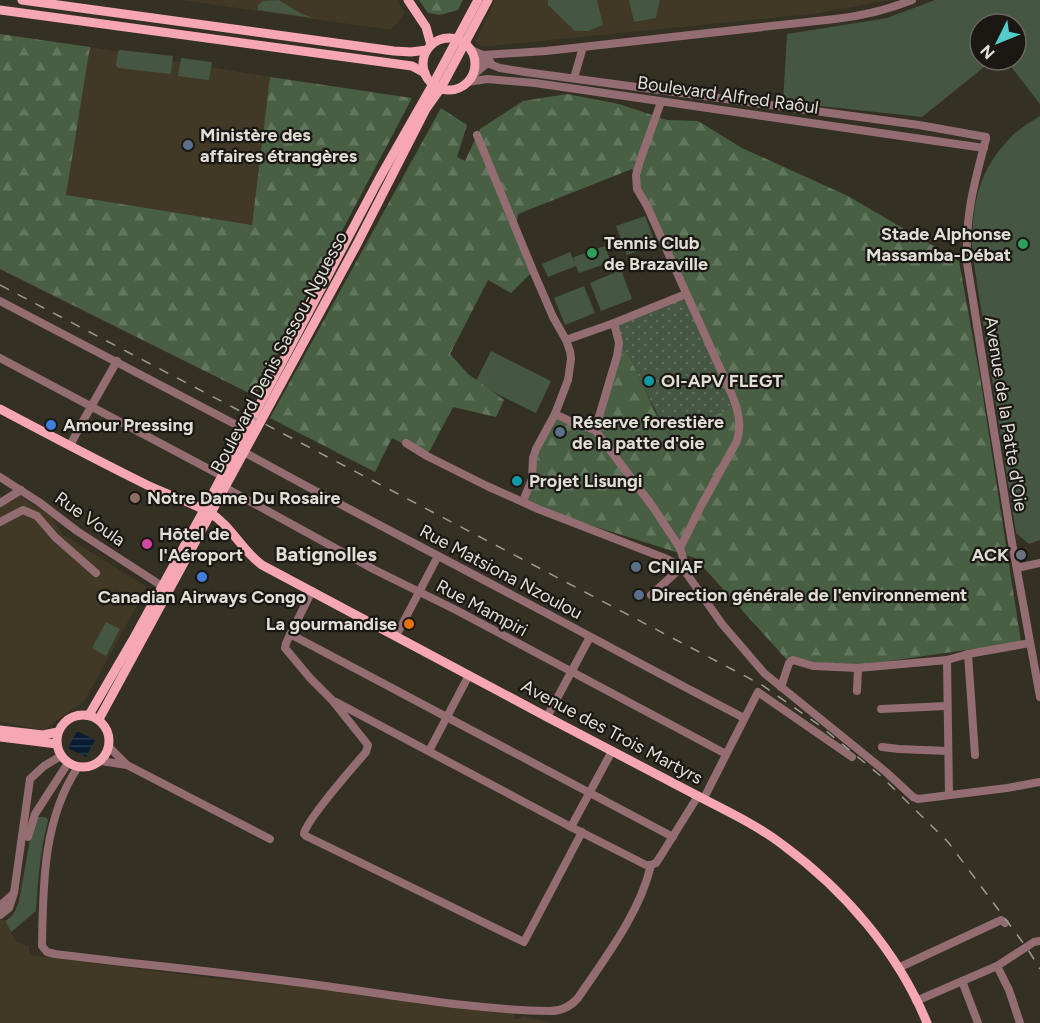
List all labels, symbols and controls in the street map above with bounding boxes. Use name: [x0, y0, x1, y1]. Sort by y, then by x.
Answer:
north arrow: [968, 12, 1028, 72]
text: N: [976, 41, 999, 63]
street label: Boulevard Alfred Raôul: [636, 71, 820, 119]
place label: Ministère des affaires étrangères: [200, 124, 358, 167]
marker: Ministère des affaires étrangères: [181, 138, 195, 152]
place label: Stade Alphonse Massamba-Débat: [866, 223, 1011, 266]
street label: Boulevard Denis Sassou-Nguesso: [206, 228, 352, 476]
place label: Tennis Club de Brazaville: [604, 232, 708, 275]
marker: Stade Alphonse Massamba-Débat: [1016, 237, 1030, 251]
marker: Tennis Club de Brazaville: [585, 246, 599, 260]
street label: Avenue de la Patte d'Oie: [980, 315, 1032, 513]
place label: OI-APV FLEGT: [661, 370, 783, 392]
marker: OI-APV FLEGT: [642, 374, 656, 388]
place label: Réserve forestière de la patte d'oie: [572, 411, 724, 454]
place label: Amour Pressing: [63, 414, 193, 436]
marker: Amour Pressing: [44, 418, 58, 432]
marker: Réserve forestière de la patte d'oie: [553, 425, 567, 439]
place label: Projet Lisungi: [529, 470, 643, 492]
marker: Projet Lisungi: [510, 474, 524, 488]
street label: Rue Voula: [51, 487, 129, 551]
place label: Notre Dame Du Rosaire: [147, 487, 341, 509]
marker: Notre Dame Du Rosaire: [128, 491, 142, 505]
street label: Rue Matsiona Nzoulou: [416, 520, 586, 624]
place label: Hôtel de l'Aéroport: [159, 523, 243, 566]
marker: Hôtel de l'Aéroport: [140, 537, 154, 551]
district label: Batignolles: [275, 542, 377, 566]
place label: ACK: [972, 544, 1009, 566]
marker: ACK: [1014, 548, 1028, 562]
place label: CNIAF: [648, 556, 703, 578]
marker: CNIAF: [629, 560, 643, 574]
marker: Canadian Airways Congo: [195, 570, 209, 584]
street label: Rue Mampiri: [433, 575, 531, 641]
place label: Direction générale de l'environnement: [651, 584, 967, 606]
place label: Canadian Airways Congo: [98, 586, 306, 608]
marker: Direction générale de l'environnement: [632, 588, 646, 602]
place label: La gourmandise: [266, 613, 397, 635]
marker: La gourmandise: [402, 617, 416, 631]
street label: Avenue des Trois Martyrs: [517, 675, 707, 789]

